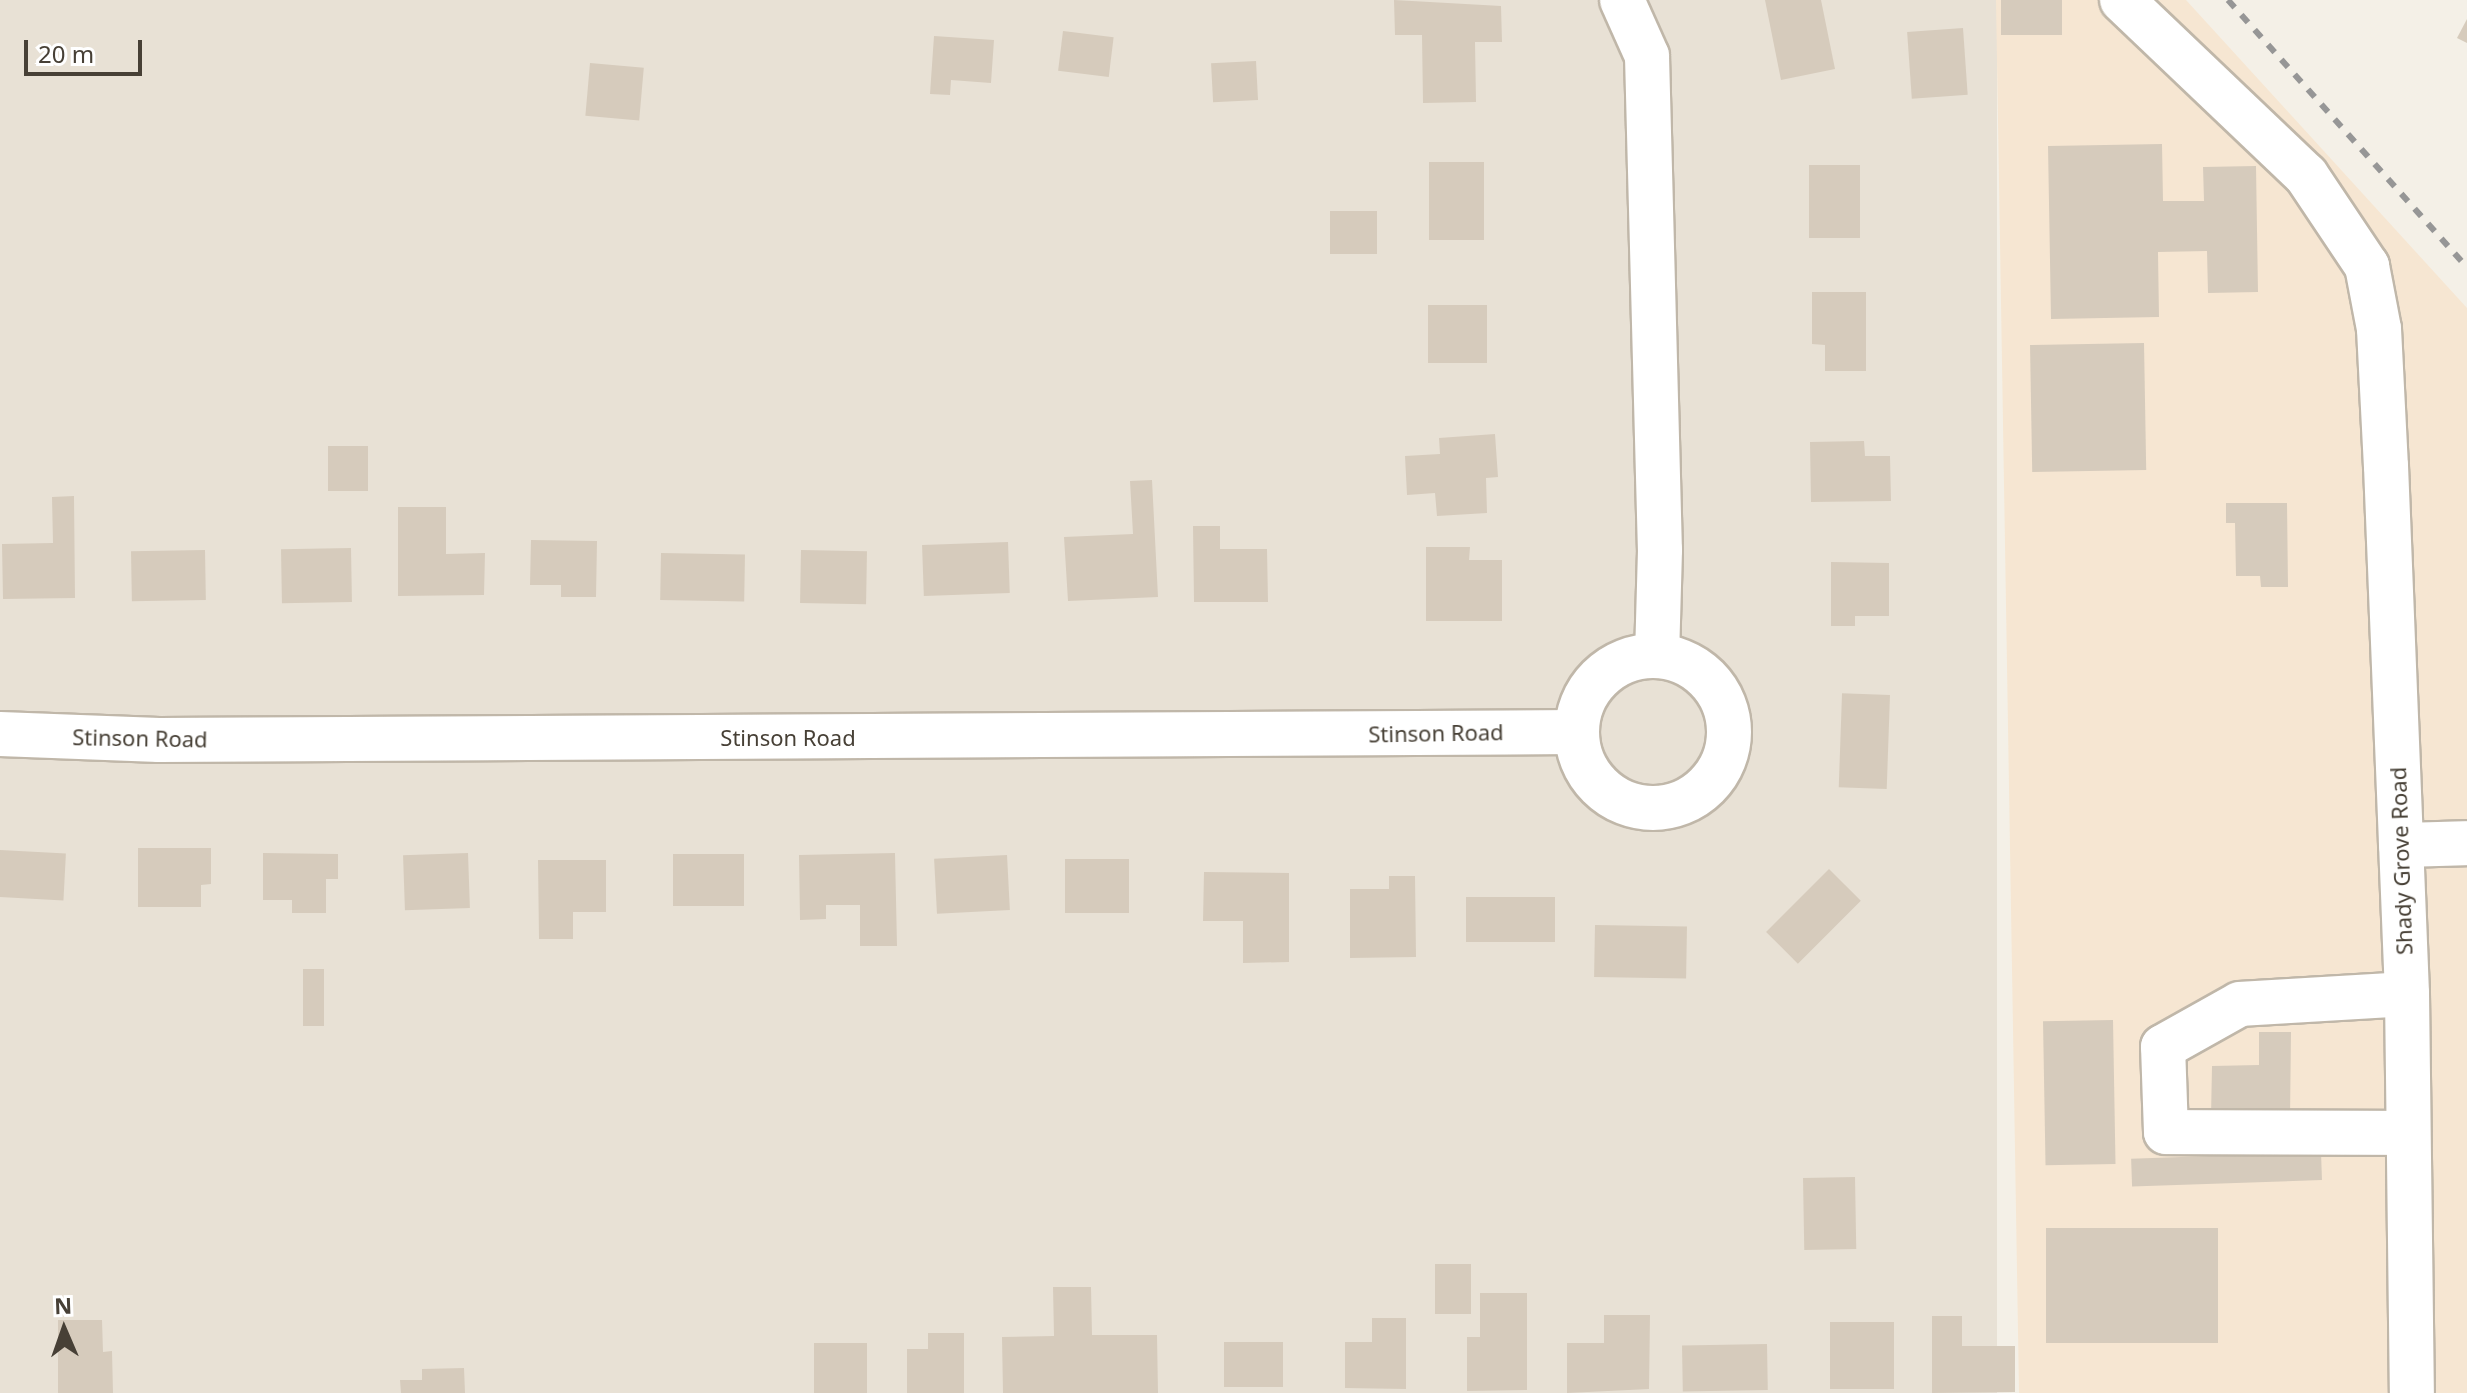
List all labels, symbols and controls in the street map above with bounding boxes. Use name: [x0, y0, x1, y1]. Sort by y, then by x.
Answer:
scale bar: [28, 24, 146, 74]
text: 20 m: [38, 37, 94, 70]
street label: Stinson Road: [1368, 719, 1504, 747]
street label: Stinson Road: [72, 724, 208, 752]
street label: Stinson Road: [720, 725, 856, 751]
street label: Shady Grove Road: [2385, 767, 2417, 955]
north arrow: [24, 1289, 104, 1369]
text: N: [54, 1290, 73, 1320]

